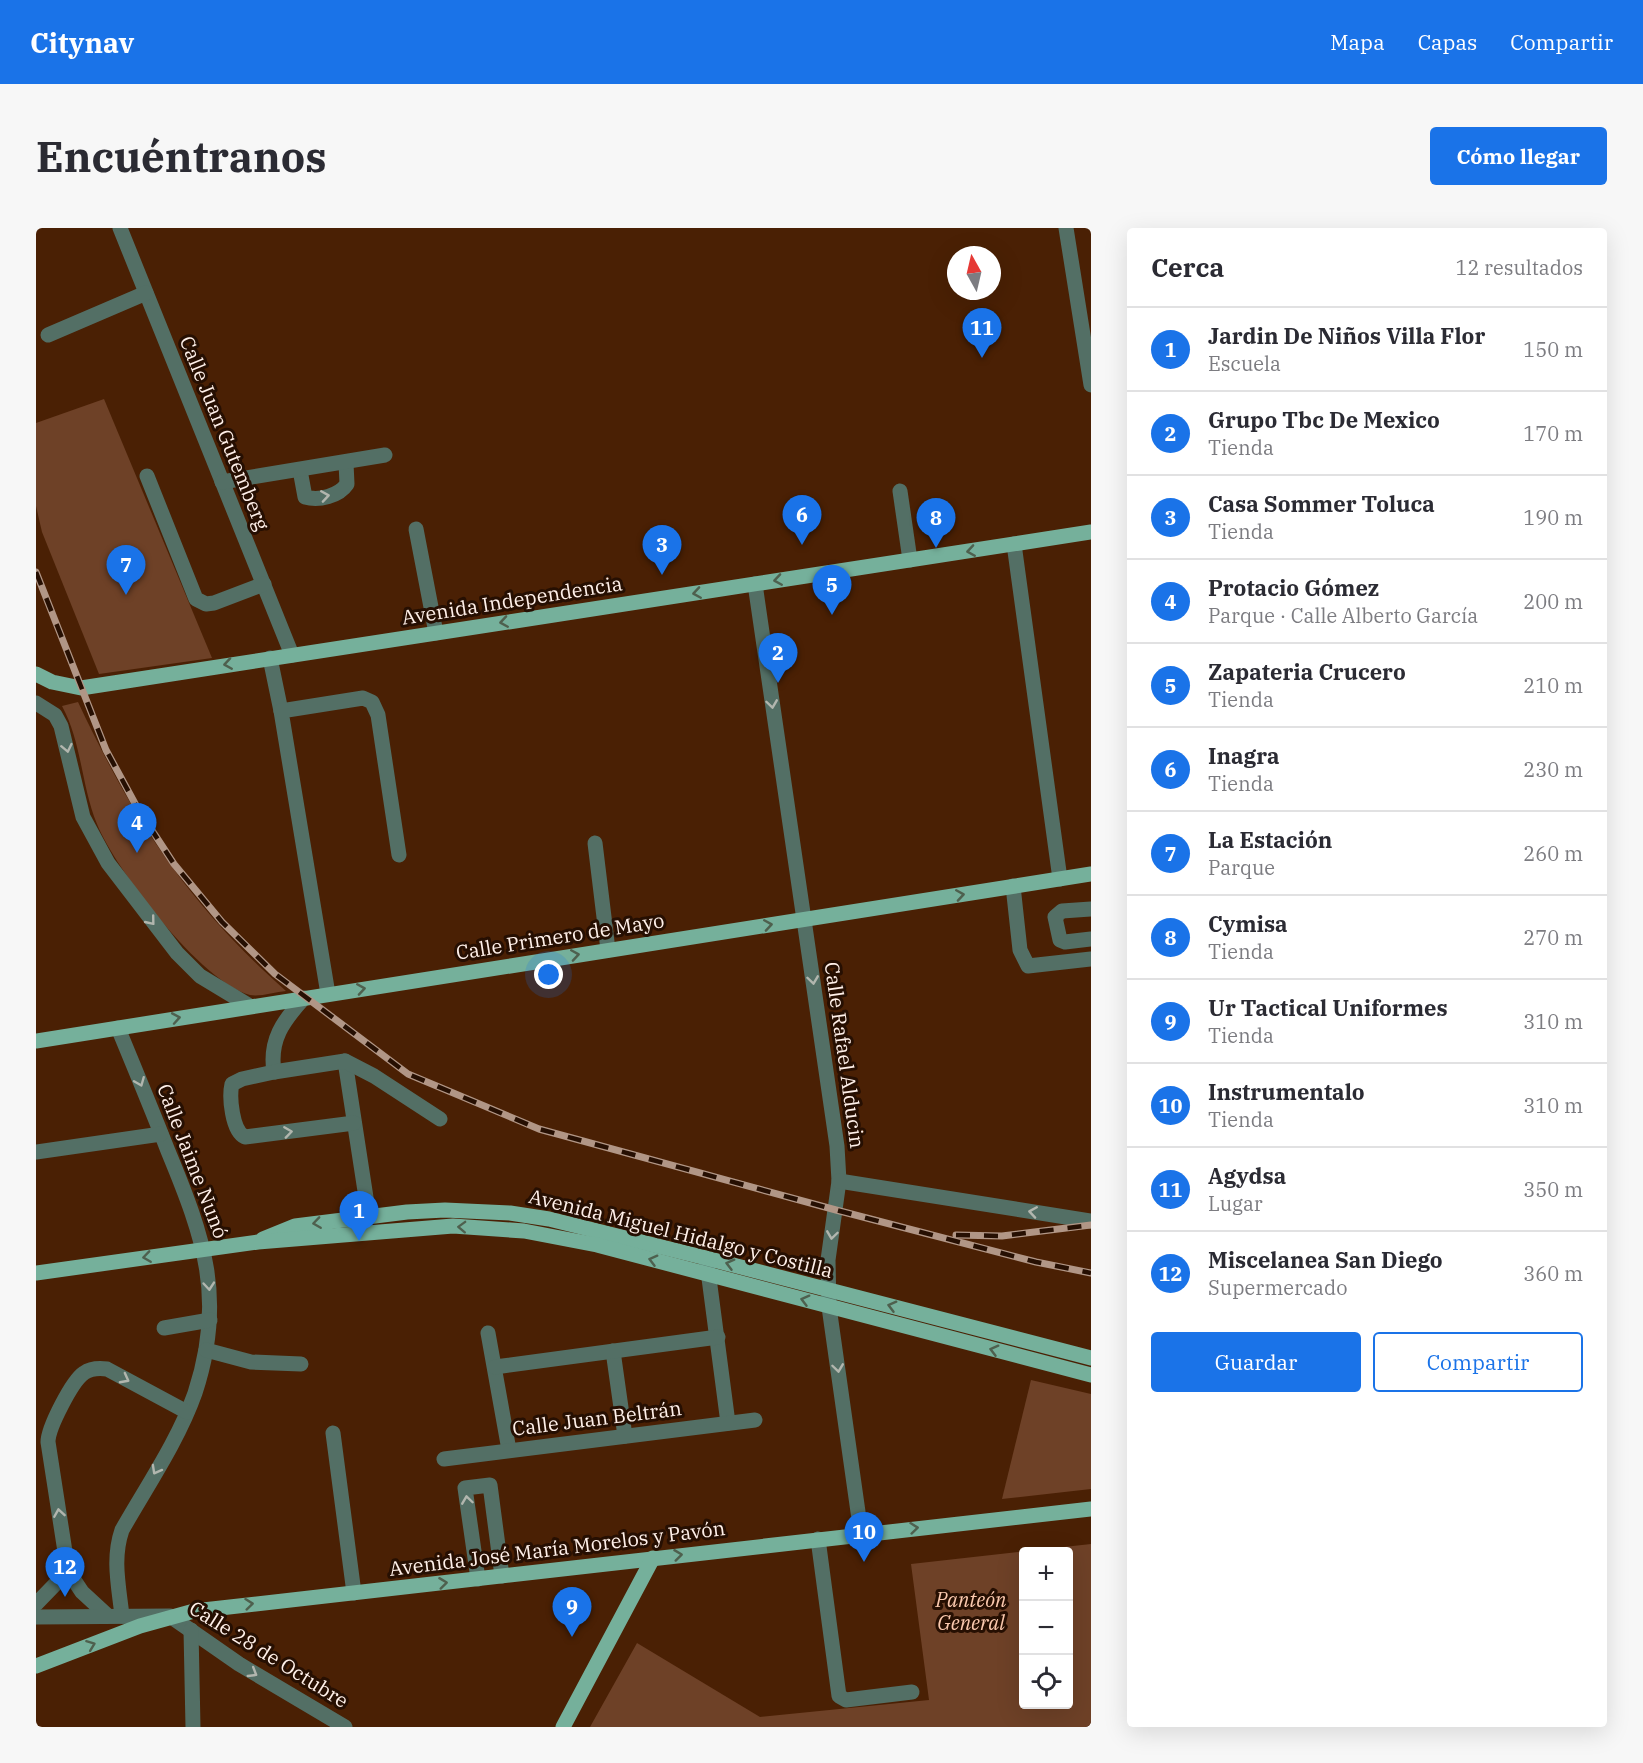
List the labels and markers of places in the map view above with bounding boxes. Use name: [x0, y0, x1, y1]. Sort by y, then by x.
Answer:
pin: 11: [962, 308, 1002, 358]
pin: 6: [782, 496, 822, 545]
pin: 8: [916, 498, 956, 548]
pin: 3: [642, 526, 682, 575]
pin: 7: [106, 546, 146, 595]
pin: 5: [812, 566, 852, 615]
pin: 2: [758, 634, 798, 683]
pin: 4: [118, 804, 156, 853]
pin: 1: [340, 1192, 378, 1241]
pin: 10: [844, 1512, 884, 1562]
pin: 12: [45, 1548, 84, 1597]
pin: 9: [552, 1588, 592, 1637]

